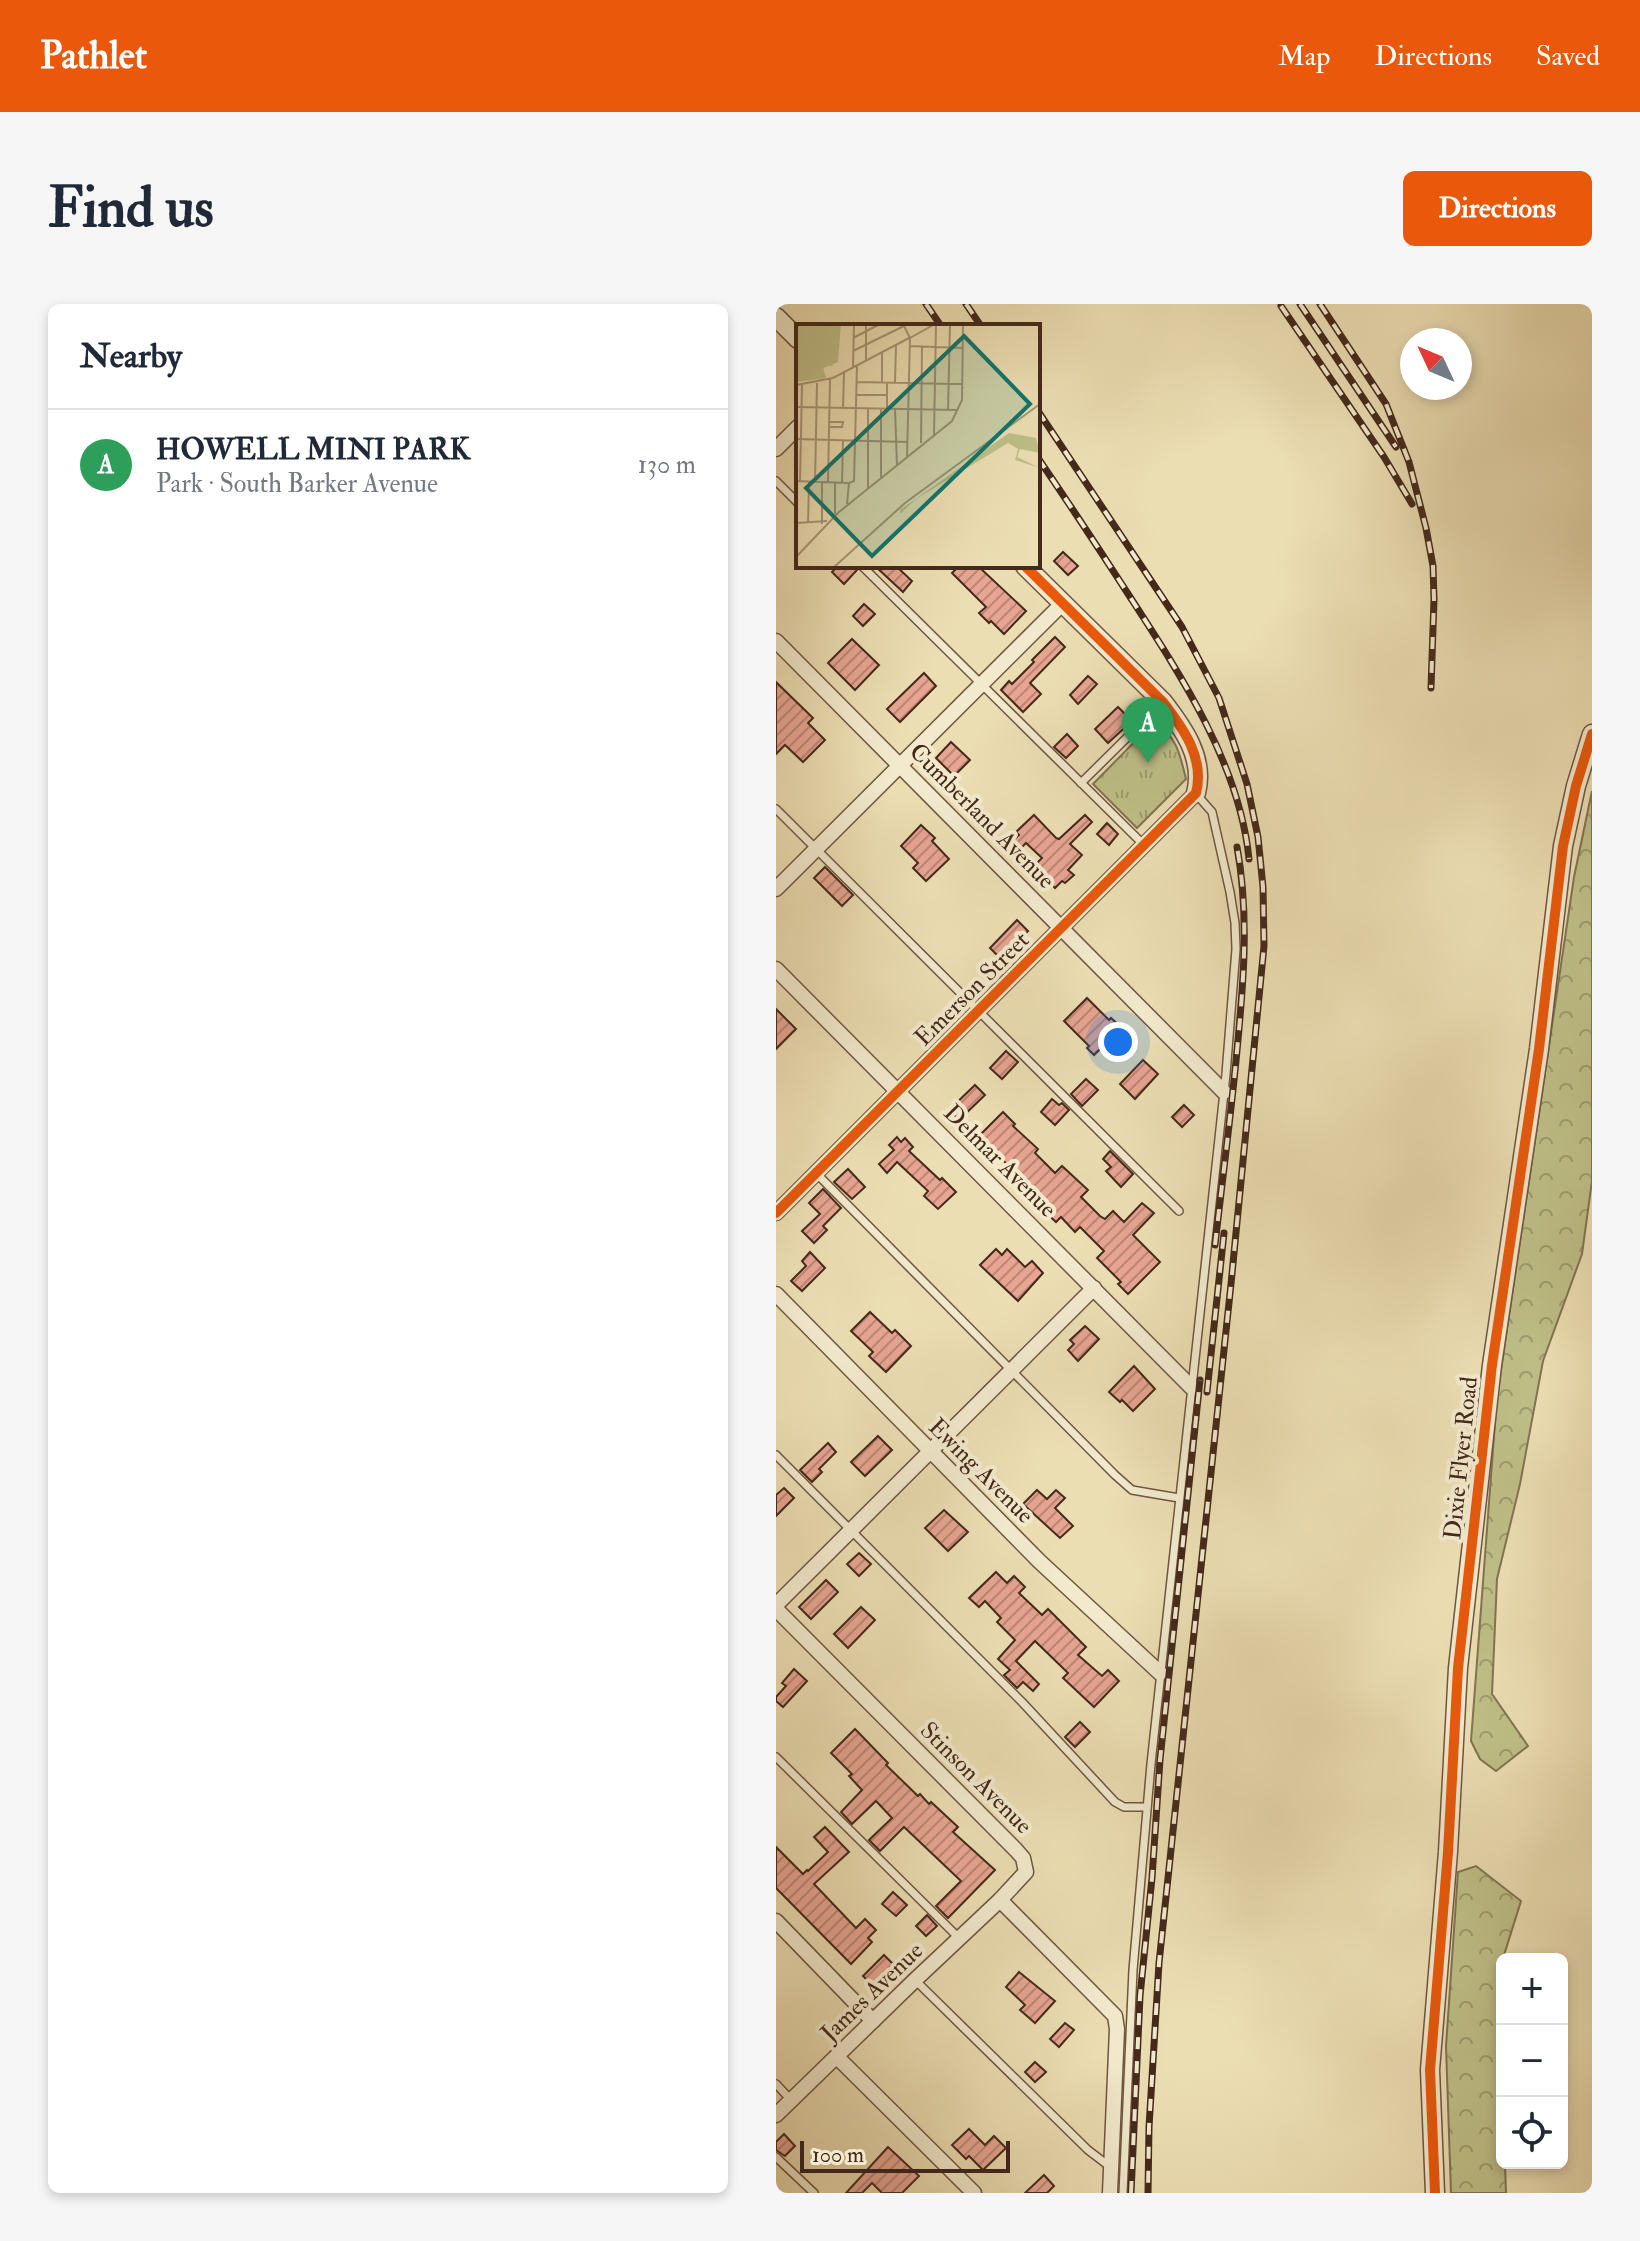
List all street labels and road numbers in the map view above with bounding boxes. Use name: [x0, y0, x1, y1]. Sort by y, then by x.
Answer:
street label: Cumberland Avenue: [903, 737, 1061, 895]
street label: Emerson Street: [908, 925, 1036, 1053]
street label: Delmar Avenue: [937, 1098, 1063, 1224]
street label: Dixie Flyer Road: [1437, 1375, 1485, 1541]
street label: Ewing Avenue: [922, 1412, 1040, 1530]
street label: Stinson Avenue: [913, 1715, 1039, 1841]
street label: James Avenue: [814, 1936, 930, 2049]

